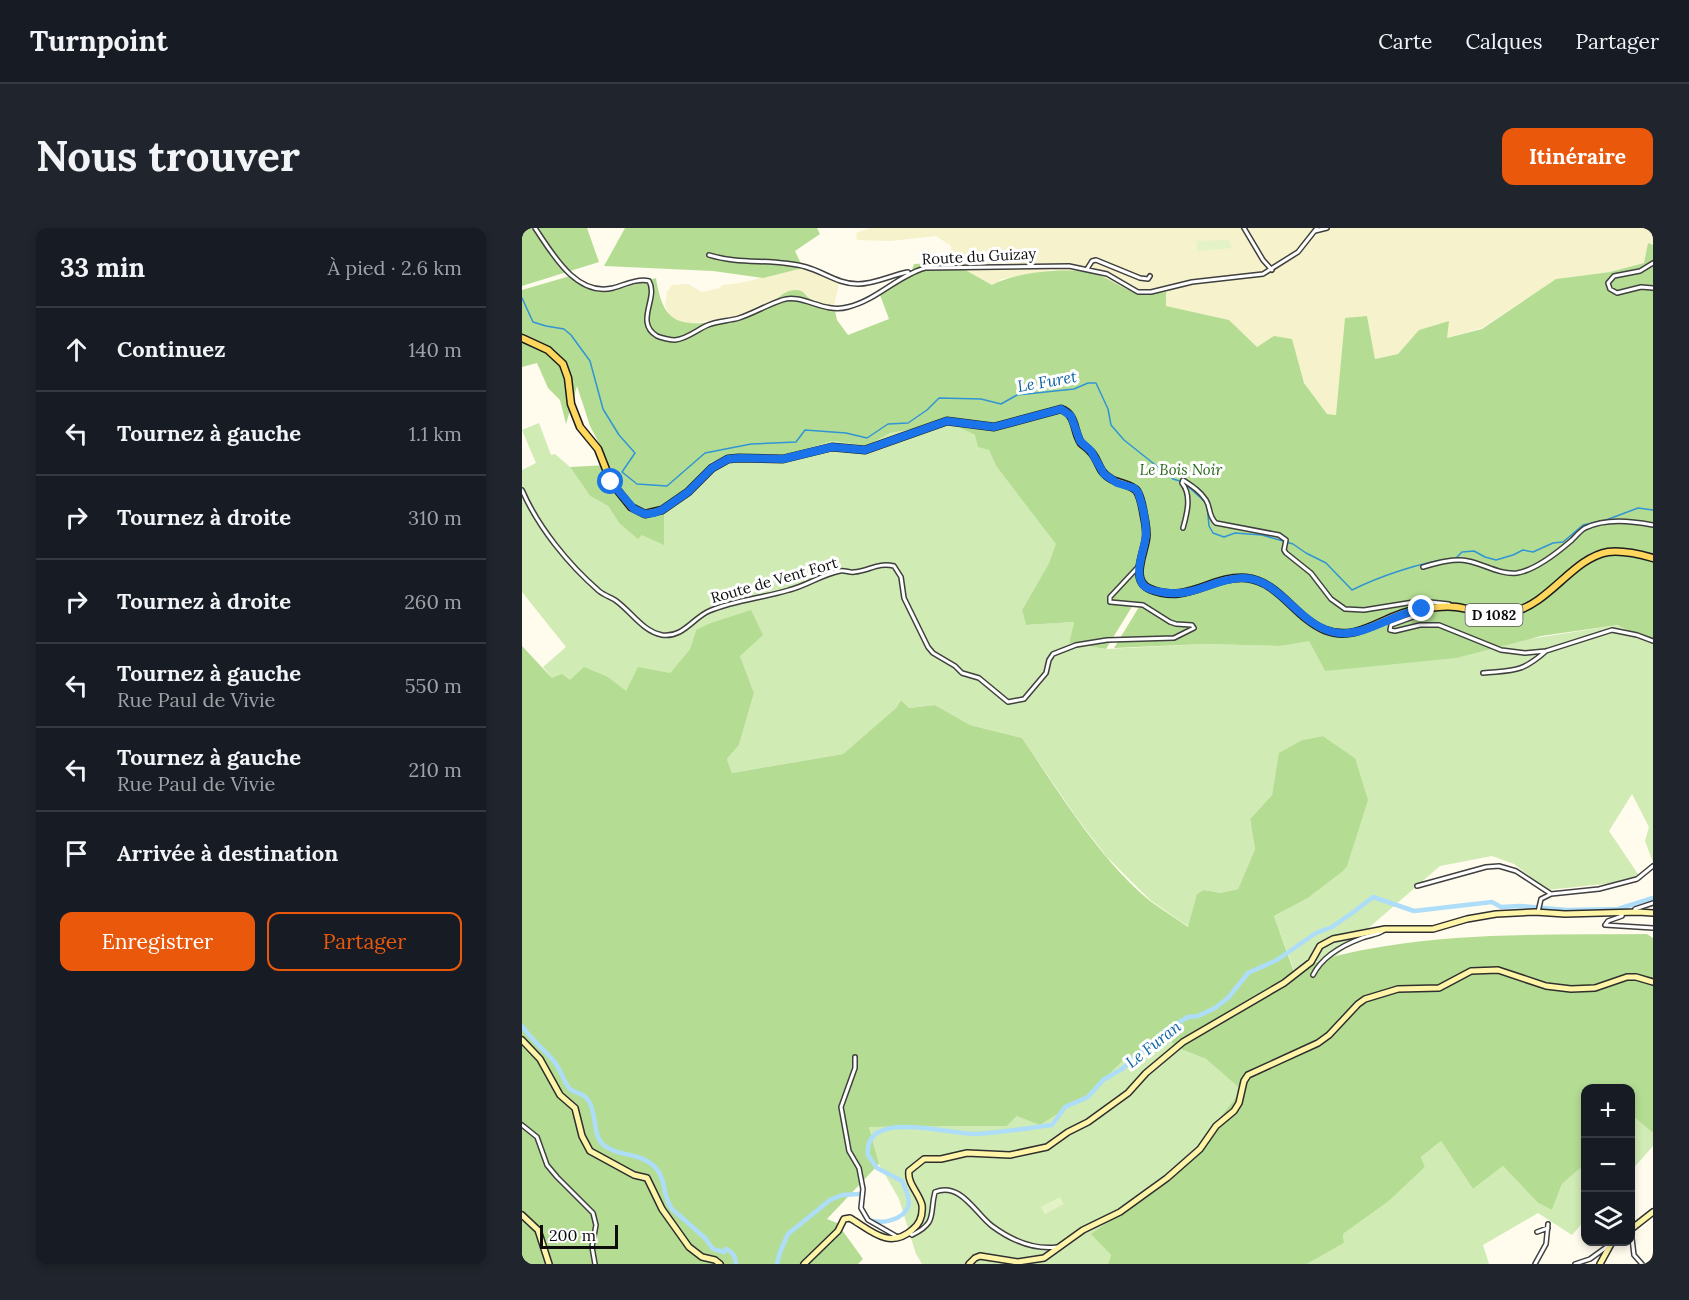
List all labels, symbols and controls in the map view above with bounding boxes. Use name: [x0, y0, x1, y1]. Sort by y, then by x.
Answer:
text: Turnpoint: [30, 23, 168, 59]
text: Carte: [1378, 28, 1432, 55]
text: Calques: [1465, 28, 1542, 55]
text: Partager: [1575, 28, 1659, 55]
button: Itinéraire: [1502, 128, 1653, 185]
text: Nous trouver: [36, 129, 300, 183]
street label: Route du Guizay: [921, 244, 1037, 268]
text: 33 min: [60, 251, 145, 284]
text: À pied · 2.6 km: [328, 255, 462, 280]
icon: ahead: [60, 333, 93, 366]
text: Continuez: [117, 335, 225, 363]
text: 140 m: [408, 337, 462, 362]
water label: Le Furet: [1016, 366, 1078, 396]
icon: left: [60, 417, 93, 450]
text: Tournez à gauche: [117, 419, 301, 447]
text: 1.1 km: [409, 421, 462, 446]
park label: Le Bois Noir: [1140, 460, 1223, 479]
route start: [597, 468, 623, 494]
icon: right: [60, 501, 93, 534]
text: Tournez à droite: [117, 503, 291, 531]
text: 310 m: [408, 505, 462, 530]
street label: Route de Vent Fort: [708, 553, 840, 607]
icon: right: [60, 585, 93, 618]
text: Tournez à droite: [117, 587, 291, 615]
text: 260 m: [404, 589, 462, 614]
route end: [1408, 595, 1434, 621]
road number: D 1082: [1466, 604, 1522, 626]
text: Tournez à gauche: [117, 659, 301, 687]
icon: left: [60, 669, 93, 702]
text: 550 m: [405, 673, 462, 698]
text: Rue Paul de Vivie: [117, 687, 275, 712]
text: Tournez à gauche: [117, 743, 301, 771]
icon: left: [60, 753, 93, 786]
text: 210 m: [408, 757, 462, 782]
text: Rue Paul de Vivie: [117, 771, 275, 796]
icon: arrive: [60, 837, 93, 870]
text: Arrivée à destination: [117, 839, 338, 867]
button: Enregistrer: [60, 912, 255, 971]
button: Partager: [267, 912, 462, 971]
water label: Le Furan: [1121, 1016, 1185, 1072]
map controls: [1581, 1084, 1635, 1246]
button: +: [1581, 1084, 1635, 1138]
button: −: [1581, 1138, 1635, 1192]
button: layers: [1581, 1192, 1635, 1246]
scale bar: [540, 1222, 618, 1250]
text: 200 m: [549, 1225, 596, 1245]

